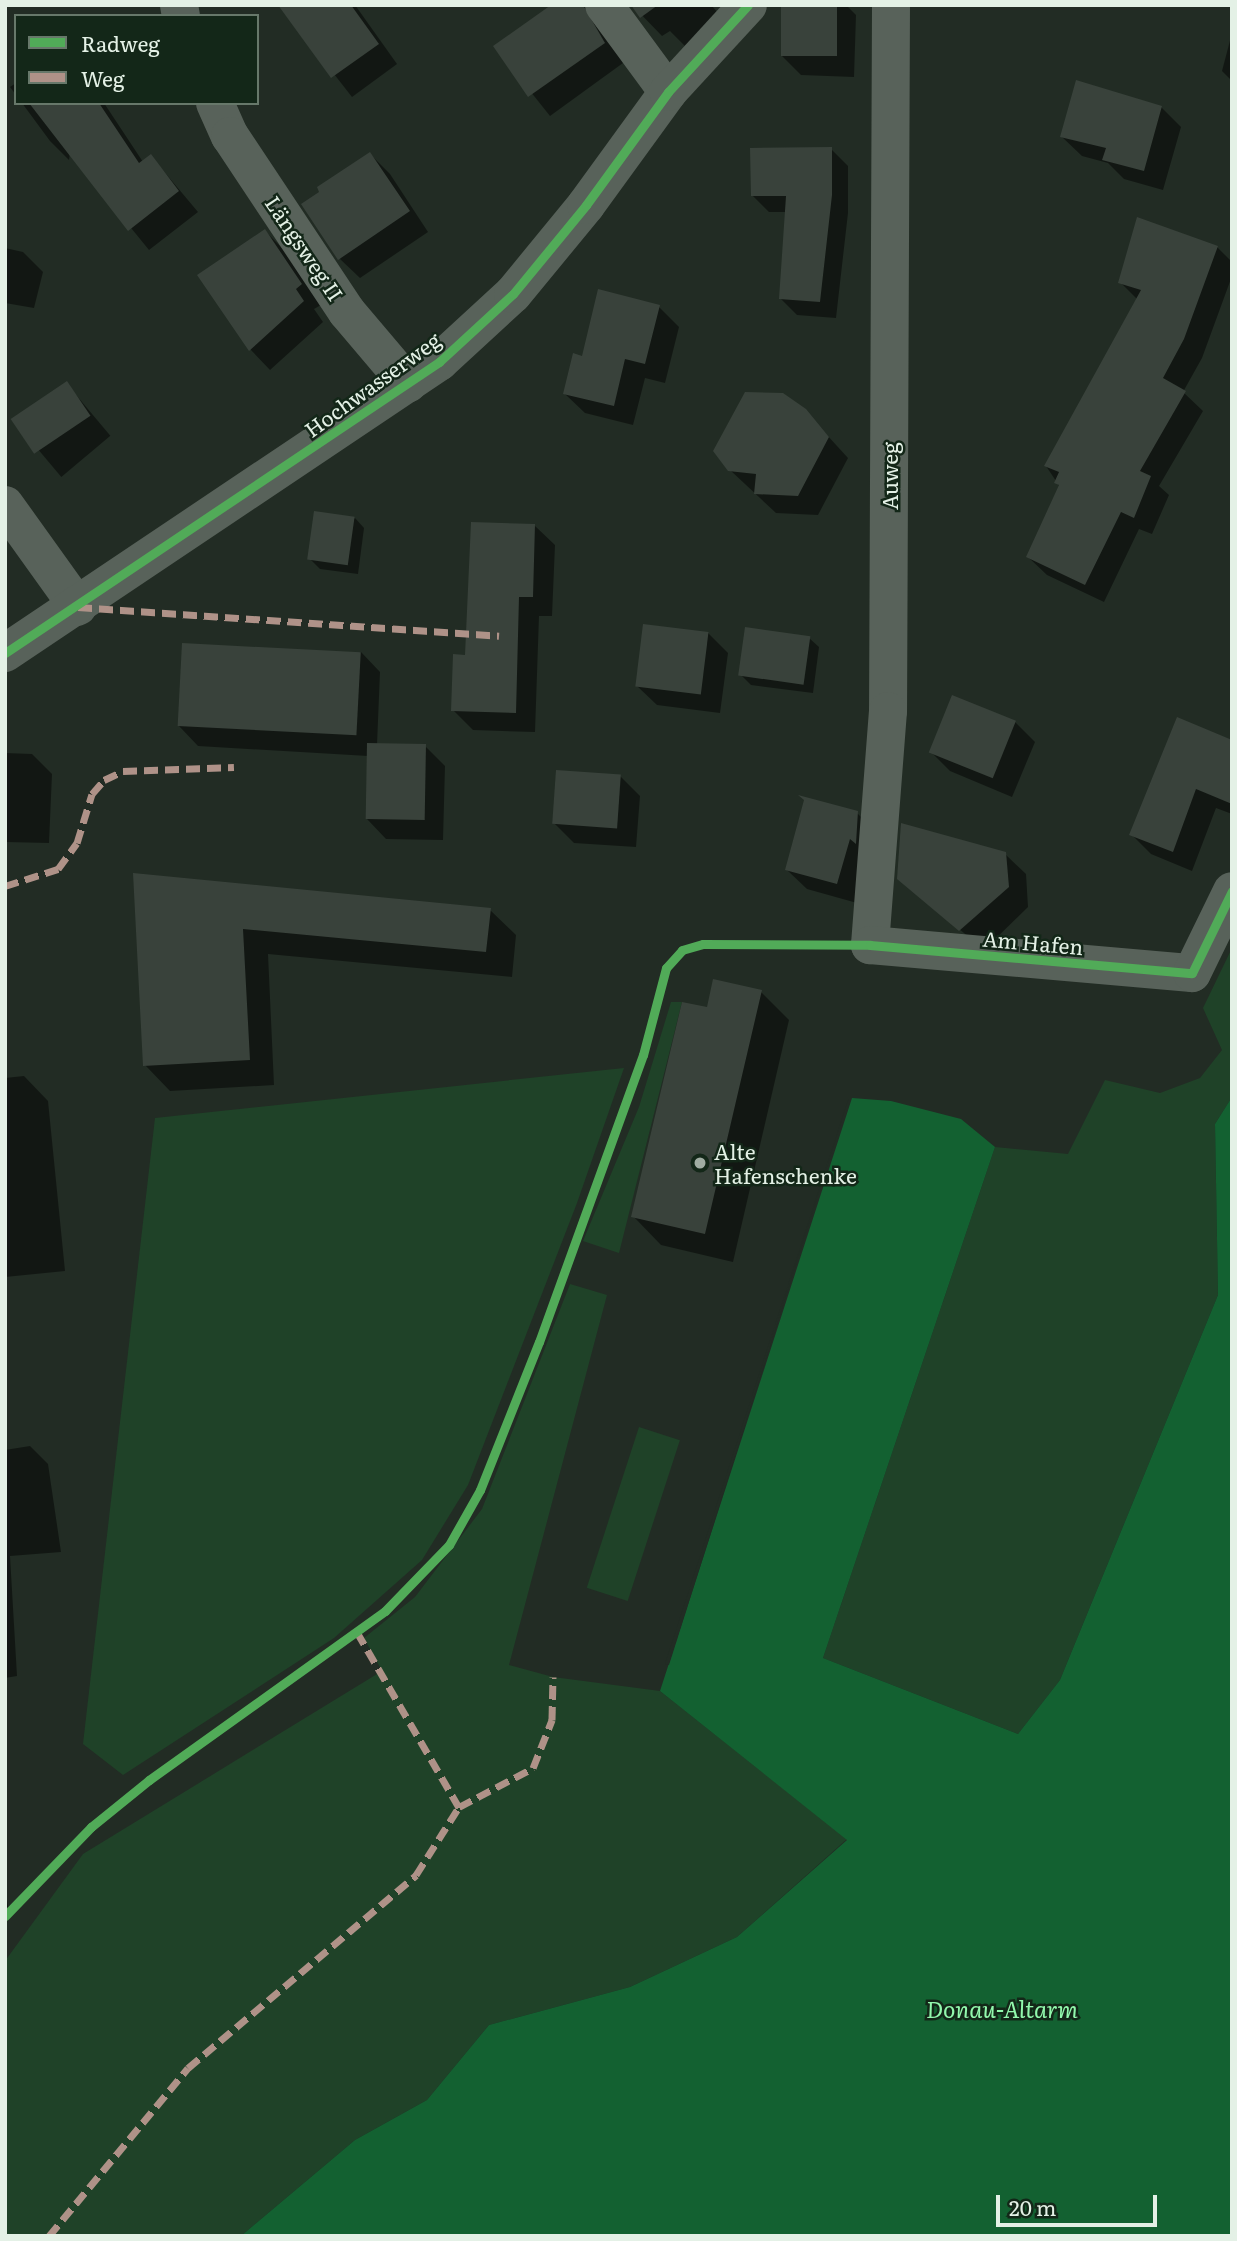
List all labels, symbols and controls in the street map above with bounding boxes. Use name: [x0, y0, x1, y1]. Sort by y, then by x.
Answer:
legend: [14, 14, 259, 105]
text: Radweg: [81, 27, 160, 58]
text: Weg: [81, 62, 125, 93]
street label: Längsweg II: [261, 191, 349, 305]
street label: Hochwasserweg: [299, 326, 445, 442]
street label: Auweg: [876, 442, 902, 510]
street label: Am Hafen: [982, 925, 1084, 959]
place label: Alte Hafenschenke: [714, 1138, 857, 1188]
marker: Alte Hafenschenke: [692, 1155, 708, 1171]
water label: Donau-Altarm: [926, 1994, 1078, 2022]
scale bar: [999, 2182, 1160, 2226]
text: 20 m: [1009, 2191, 1056, 2222]

